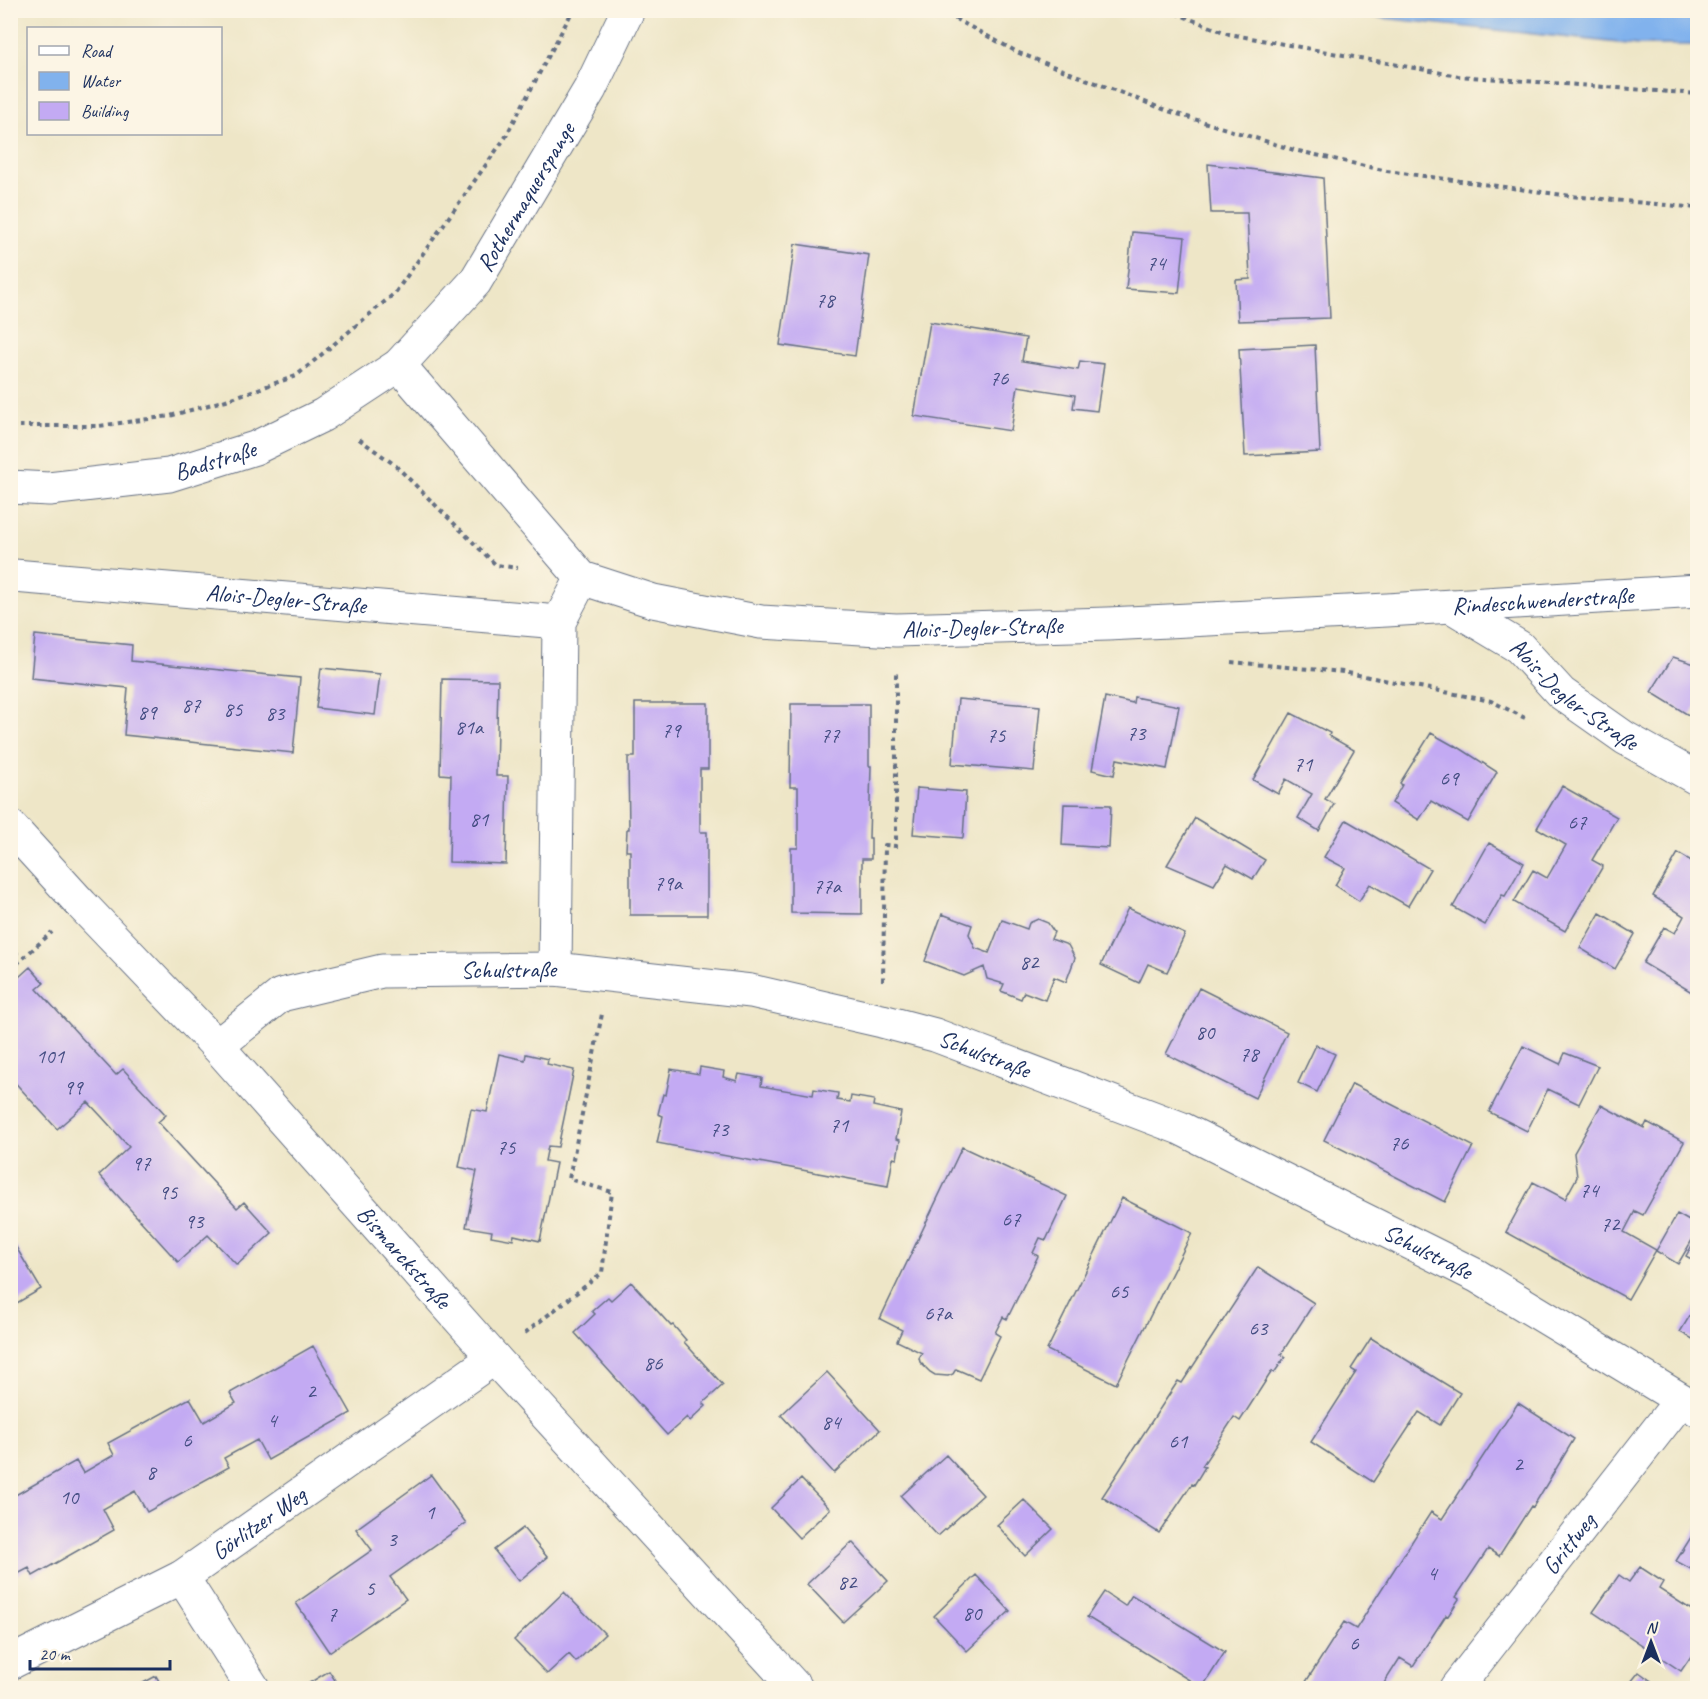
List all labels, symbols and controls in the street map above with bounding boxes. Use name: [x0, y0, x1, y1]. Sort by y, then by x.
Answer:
legend: [27, 27, 222, 135]
text: Road: [81, 40, 114, 62]
text: Water: [81, 70, 122, 92]
text: Building: [81, 100, 130, 122]
street label: Rothermaquerspange: [470, 115, 583, 277]
house number: 74: [1147, 250, 1168, 276]
house number: 78: [816, 287, 837, 313]
house number: 76: [990, 365, 1009, 391]
street label: Badstraße: [170, 433, 262, 488]
street label: Alois-Degler-Straße: [205, 577, 369, 621]
street label: Rindeschwenderstraße: [1451, 580, 1636, 621]
street label: Alois-Degler-Straße: [902, 610, 1065, 645]
street label: Alois-Degler-Straße: [1505, 630, 1645, 758]
house number: 87: [182, 692, 202, 718]
house number: 85: [224, 696, 244, 722]
house number: 89: [138, 699, 158, 725]
house number: 83: [266, 700, 286, 726]
house number: 81a: [455, 714, 485, 740]
house number: 79: [662, 717, 682, 743]
house number: 73: [1127, 720, 1147, 746]
house number: 77: [821, 722, 841, 748]
house number: 75: [987, 722, 1007, 748]
house number: 71: [1294, 751, 1314, 777]
house number: 69: [1440, 765, 1460, 791]
house number: 81: [470, 806, 490, 832]
house number: 67: [1568, 809, 1588, 835]
house number: 79a: [654, 870, 684, 896]
house number: 77a: [813, 873, 843, 899]
house number: 82: [1020, 949, 1040, 975]
street label: Schulstraße: [460, 954, 558, 985]
house number: 80: [1196, 1019, 1216, 1045]
street label: Schulstraße: [935, 1023, 1036, 1085]
house number: 78: [1240, 1041, 1261, 1067]
house number: 101: [36, 1043, 66, 1069]
house number: 99: [64, 1074, 84, 1100]
house number: 71: [830, 1112, 850, 1138]
house number: 73: [710, 1116, 730, 1142]
house number: 76: [1390, 1130, 1409, 1156]
house number: 75: [497, 1134, 517, 1160]
house number: 97: [132, 1150, 152, 1176]
house number: 74: [1580, 1177, 1601, 1203]
house number: 95: [159, 1179, 179, 1205]
street label: Bismarckstraße: [350, 1199, 459, 1316]
house number: 67: [1002, 1206, 1022, 1232]
house number: 93: [185, 1208, 205, 1234]
house number: 72: [1601, 1211, 1621, 1237]
street label: Schulstraße: [1378, 1217, 1479, 1287]
house number: 65: [1110, 1278, 1130, 1304]
house number: 67a: [924, 1300, 954, 1326]
house number: 63: [1249, 1315, 1269, 1341]
house number: 86: [644, 1350, 663, 1376]
house number: 2: [306, 1378, 317, 1404]
house number: 4: [267, 1407, 279, 1433]
house number: 84: [822, 1409, 843, 1435]
house number: 6: [182, 1427, 192, 1453]
house number: 61: [1169, 1428, 1189, 1454]
house number: 2: [1513, 1451, 1524, 1477]
house number: 8: [146, 1459, 158, 1485]
street label: Görlitzer Weg: [206, 1479, 313, 1567]
house number: 10: [60, 1484, 80, 1510]
house number: 1: [425, 1499, 436, 1525]
street label: Grittweg: [1535, 1505, 1603, 1580]
house number: 3: [387, 1526, 398, 1552]
house number: 4: [1427, 1560, 1439, 1586]
house number: 82: [838, 1569, 858, 1595]
house number: 5: [365, 1575, 376, 1601]
house number: 80: [963, 1600, 983, 1626]
house number: 7: [327, 1601, 338, 1627]
north arrow: [1621, 1612, 1681, 1672]
text: N: [1646, 1618, 1659, 1638]
house number: 6: [1349, 1630, 1359, 1656]
scale bar: [30, 1633, 170, 1671]
text: 20 m: [39, 1643, 72, 1665]

